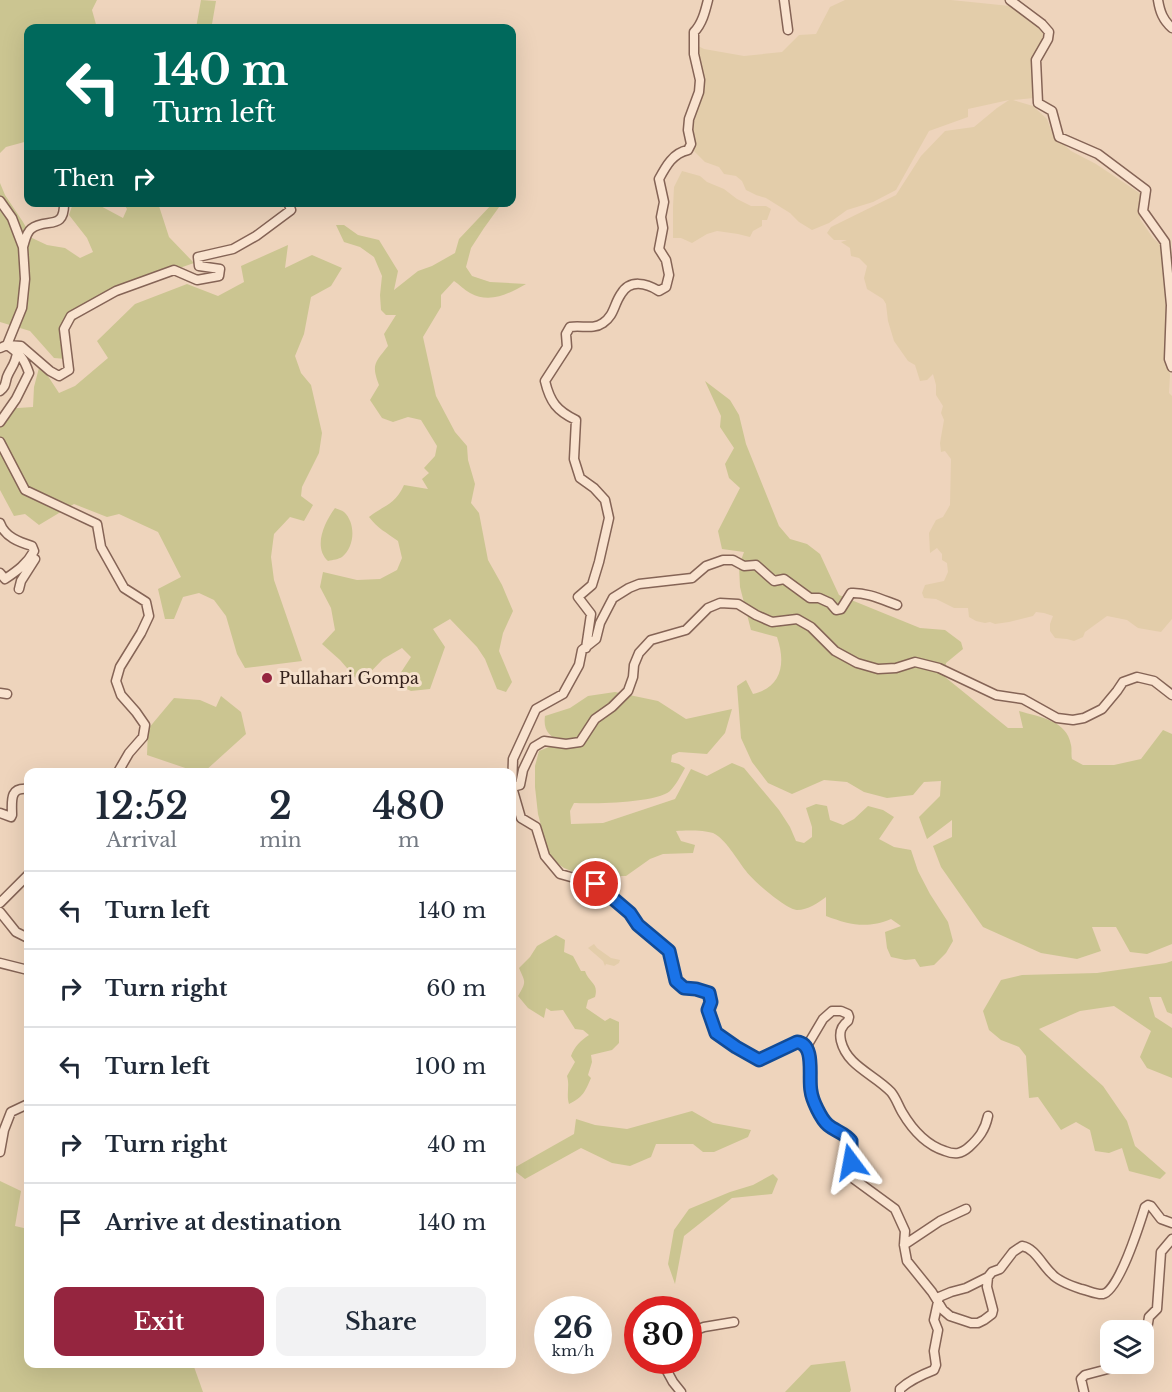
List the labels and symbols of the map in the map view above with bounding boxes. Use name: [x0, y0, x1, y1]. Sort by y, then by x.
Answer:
place label: Pullahari Gompa: [279, 668, 419, 688]
marker: Pullahari Gompa: [260, 671, 274, 685]
pin: [570, 858, 621, 909]
position arrow: [819, 1130, 883, 1194]
speed limit sign: 30: [624, 1296, 702, 1374]

